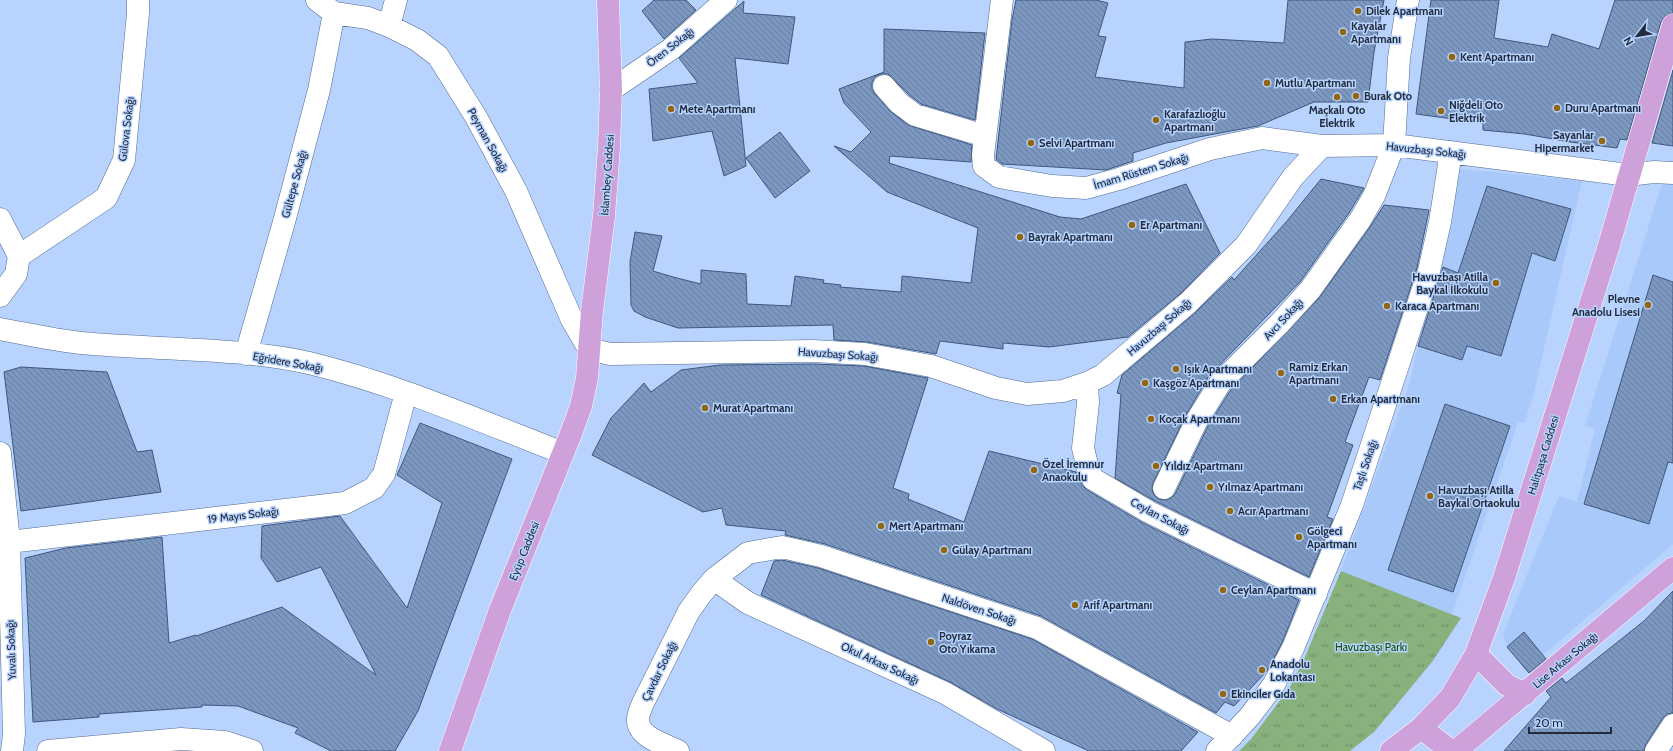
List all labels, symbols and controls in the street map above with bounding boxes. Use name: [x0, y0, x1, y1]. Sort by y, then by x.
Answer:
place label: Dilek Apartmanı: [1366, 4, 1443, 18]
marker: Dilek Apartmanı: [1353, 6, 1363, 16]
north arrow: [1617, 16, 1657, 56]
place label: Kayalar Apartmanı: [1351, 19, 1401, 46]
street label: Ören Sokağı: [643, 24, 697, 70]
marker: Kayalar Apartmanı: [1338, 27, 1348, 37]
text: N: [1620, 34, 1636, 48]
place label: Kent Apartmanı: [1460, 50, 1534, 64]
marker: Kent Apartmanı: [1447, 52, 1457, 62]
place label: Mutlu Apartmanı: [1275, 76, 1355, 90]
marker: Mutlu Apartmanı: [1262, 78, 1272, 88]
place label: Burak Oto: [1364, 89, 1412, 103]
marker: Burak Oto: [1351, 91, 1361, 101]
marker: Maçkalı Oto Elektrik: [1332, 92, 1342, 102]
street label: Gülova Sokağı: [115, 96, 137, 162]
place label: Niğdeli Oto Elektrik: [1449, 98, 1503, 125]
place label: Duru Apartmanı: [1565, 101, 1641, 115]
place label: Mete Apartmanı: [679, 102, 755, 116]
place label: Maçkalı Oto Elektrik: [1309, 103, 1365, 130]
marker: Duru Apartmanı: [1552, 103, 1562, 113]
marker: Mete Apartmanı: [666, 104, 676, 114]
street label: Peyman Sokağı: [465, 105, 511, 175]
marker: Niğdeli Oto Elektrik: [1436, 106, 1446, 116]
place label: Karafazlıoğlu Apartmanı: [1164, 107, 1226, 134]
marker: Karafazlıoğlu Apartmanı: [1151, 115, 1161, 125]
place label: Sayanlar Hipermarket: [1535, 128, 1594, 155]
street label: İslambey Caddesi: [597, 134, 617, 216]
place label: Selvi Apartmanı: [1039, 136, 1114, 150]
marker: Sayanlar Hipermarket: [1597, 136, 1607, 146]
marker: Selvi Apartmanı: [1026, 138, 1036, 148]
street label: Havuzbaşı Sokağı: [1385, 139, 1467, 161]
street label: Gültepe Sokağı: [278, 149, 310, 219]
street label: İmam Rüstem Sokağı: [1092, 150, 1190, 192]
place label: Er Apartmanı: [1140, 218, 1202, 232]
marker: Er Apartmanı: [1127, 220, 1137, 230]
place label: Bayrak Apartmanı: [1028, 230, 1113, 244]
marker: Bayrak Apartmanı: [1015, 232, 1025, 242]
place label: Havuzbaşı Atilla Baykal İlkokulu: [1412, 270, 1489, 297]
marker: Havuzbaşı Atilla Baykal İlkokulu: [1491, 278, 1501, 288]
place label: Plevne Anadolu Lisesi: [1572, 292, 1640, 319]
street label: Havuzbaşı Sokağı: [1124, 295, 1194, 359]
street label: Avcı Sokağı: [1260, 295, 1306, 343]
place label: Karaca Apartmanı: [1395, 299, 1479, 313]
marker: Plevne Anadolu Lisesi: [1643, 300, 1653, 310]
marker: Karaca Apartmanı: [1382, 301, 1392, 311]
street label: Havuzbaşı Sokağı: [797, 344, 879, 364]
street label: Eğridere Sokağı: [252, 349, 324, 375]
place label: Ramiz Erkan Apartmanı: [1289, 360, 1348, 387]
place label: Işık Apartmanı: [1184, 362, 1252, 376]
marker: Işık Apartmanı: [1171, 364, 1181, 374]
marker: Ramiz Erkan Apartmanı: [1276, 368, 1286, 378]
place label: Kaşgöz Apartmanı: [1153, 376, 1239, 390]
marker: Kaşgöz Apartmanı: [1140, 378, 1150, 388]
place label: Erkan Apartmanı: [1341, 392, 1420, 406]
marker: Erkan Apartmanı: [1328, 394, 1338, 404]
place label: Murat Apartmanı: [713, 401, 793, 415]
marker: Murat Apartmanı: [700, 403, 710, 413]
place label: Koçak Apartmanı: [1159, 412, 1240, 426]
marker: Koçak Apartmanı: [1146, 414, 1156, 424]
street label: Halitpaşa Caddesi: [1524, 414, 1562, 496]
street label: Taşlı Sokağı: [1350, 438, 1380, 492]
place label: Özel İremnur Anaokulu: [1042, 457, 1104, 484]
place label: Yıldız Apartmanı: [1163, 459, 1243, 473]
marker: Yıldız Apartmanı: [1151, 461, 1161, 471]
marker: Özel İremnur Anaokulu: [1029, 465, 1039, 475]
place label: Yılmaz Apartmanı: [1217, 480, 1303, 494]
marker: Yılmaz Apartmanı: [1205, 482, 1215, 492]
place label: Havuzbaşı Atilla Baykal Ortaokulu: [1438, 483, 1520, 510]
marker: Havuzbaşı Atilla Baykal Ortaokulu: [1425, 491, 1435, 501]
street label: Ceylan Sokağı: [1128, 495, 1192, 537]
street label: 19 Mayıs Sokağı: [207, 504, 279, 526]
place label: Acır Apartmanı: [1238, 504, 1308, 518]
marker: Acır Apartmanı: [1225, 506, 1235, 516]
street label: Eyüp Caddesi: [506, 519, 542, 583]
place label: Mert Apartmanı: [889, 519, 963, 533]
marker: Mert Apartmanı: [876, 521, 886, 531]
place label: Gölgeci Apartmanı: [1307, 524, 1357, 551]
marker: Gölgeci Apartmanı: [1294, 532, 1304, 542]
place label: Gülay Apartmanı: [952, 543, 1032, 557]
marker: Gülay Apartmanı: [939, 545, 949, 555]
place label: Ceylan Apartmanı: [1231, 583, 1316, 597]
marker: Ceylan Apartmanı: [1218, 585, 1228, 595]
street label: Naldöven Sokağı: [940, 590, 1018, 628]
place label: Arif Apartmanı: [1083, 598, 1152, 612]
marker: Arif Apartmanı: [1070, 600, 1080, 610]
street label: Yuvalı Sokağı: [3, 620, 19, 681]
place label: Poyraz Oto Yıkama: [939, 629, 996, 656]
street label: Lise Arkası Sokağı: [1530, 629, 1600, 691]
marker: Poyraz Oto Yıkama: [926, 637, 936, 647]
street label: Çavdar Sokağı: [638, 639, 680, 703]
street label: Okul Arkası Sokağı: [839, 639, 921, 687]
park label: Havuzbaşı Parkı: [1335, 640, 1407, 654]
place label: Anadolu Lokantası: [1270, 657, 1315, 684]
marker: Anadolu Lokantası: [1257, 665, 1267, 675]
place label: Ekinciler Gıda: [1231, 687, 1296, 701]
marker: Ekinciler Gıda: [1218, 689, 1228, 699]
scale bar: [1529, 709, 1611, 735]
text: 20 m: [1535, 715, 1563, 730]

